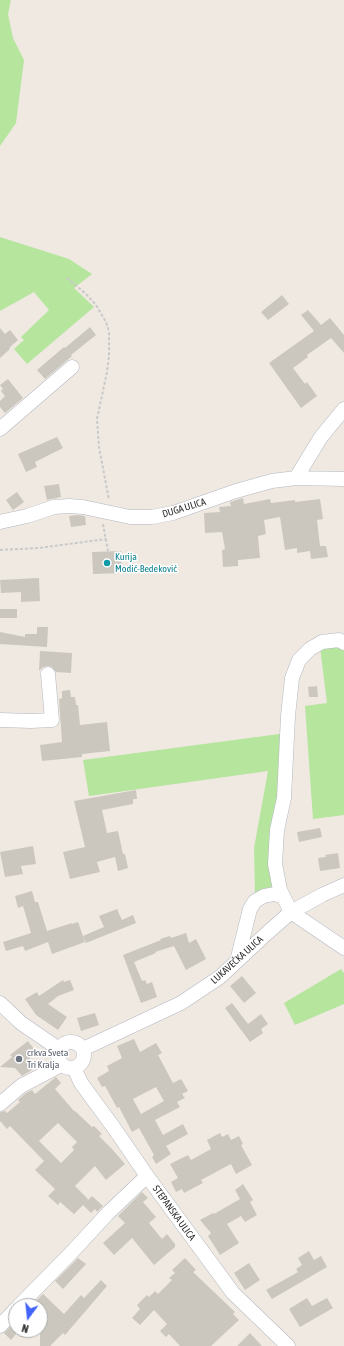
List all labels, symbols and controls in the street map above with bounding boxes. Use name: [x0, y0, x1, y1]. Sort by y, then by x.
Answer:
street label: DUGA ULICA: [161, 496, 207, 520]
place label: Kurija Modić-Bedeković: [115, 551, 177, 574]
marker: Kurija Modić-Bedeković: [102, 558, 112, 568]
street label: LUKAVEČKA ULICA: [208, 933, 266, 987]
place label: crkva Sveta Tri Kralja: [27, 1047, 68, 1070]
marker: crkva Sveta Tri Kralja: [14, 1054, 24, 1064]
street label: STEPANSKA ULICA: [150, 1183, 198, 1243]
north arrow: [8, 1298, 48, 1338]
text: N: [20, 1322, 30, 1335]

